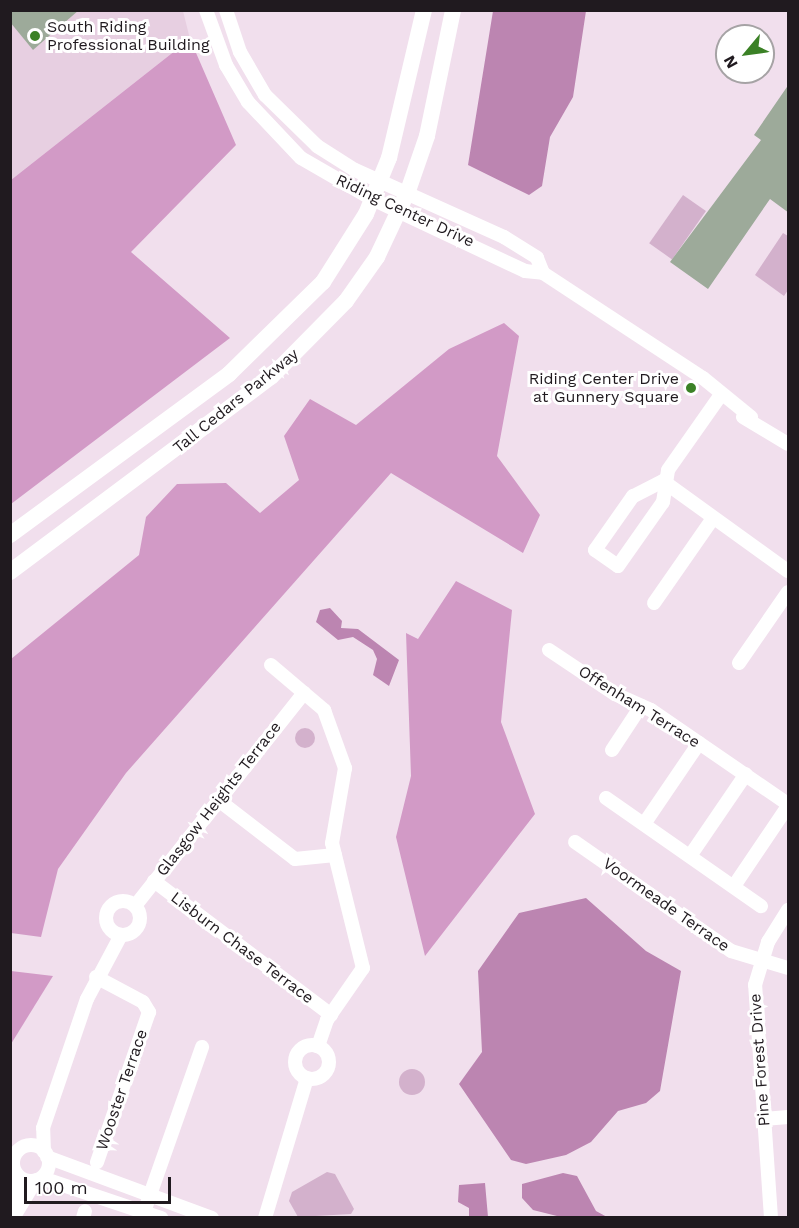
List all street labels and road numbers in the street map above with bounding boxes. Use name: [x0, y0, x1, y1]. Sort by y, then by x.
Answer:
street label: Riding Center Drive: [333, 170, 477, 252]
street label: Tall Cedars Parkway: [169, 344, 303, 458]
street label: Offenham Terrace: [574, 662, 704, 752]
street label: Glasgow Heights Terrace: [152, 717, 286, 881]
street label: Voormeade Terrace: [599, 854, 733, 956]
street label: Lisburn Chase Terrace: [167, 888, 317, 1008]
street label: Pine Forest Drive: [746, 993, 774, 1127]
street label: Wooster Terrace: [92, 1027, 152, 1153]

